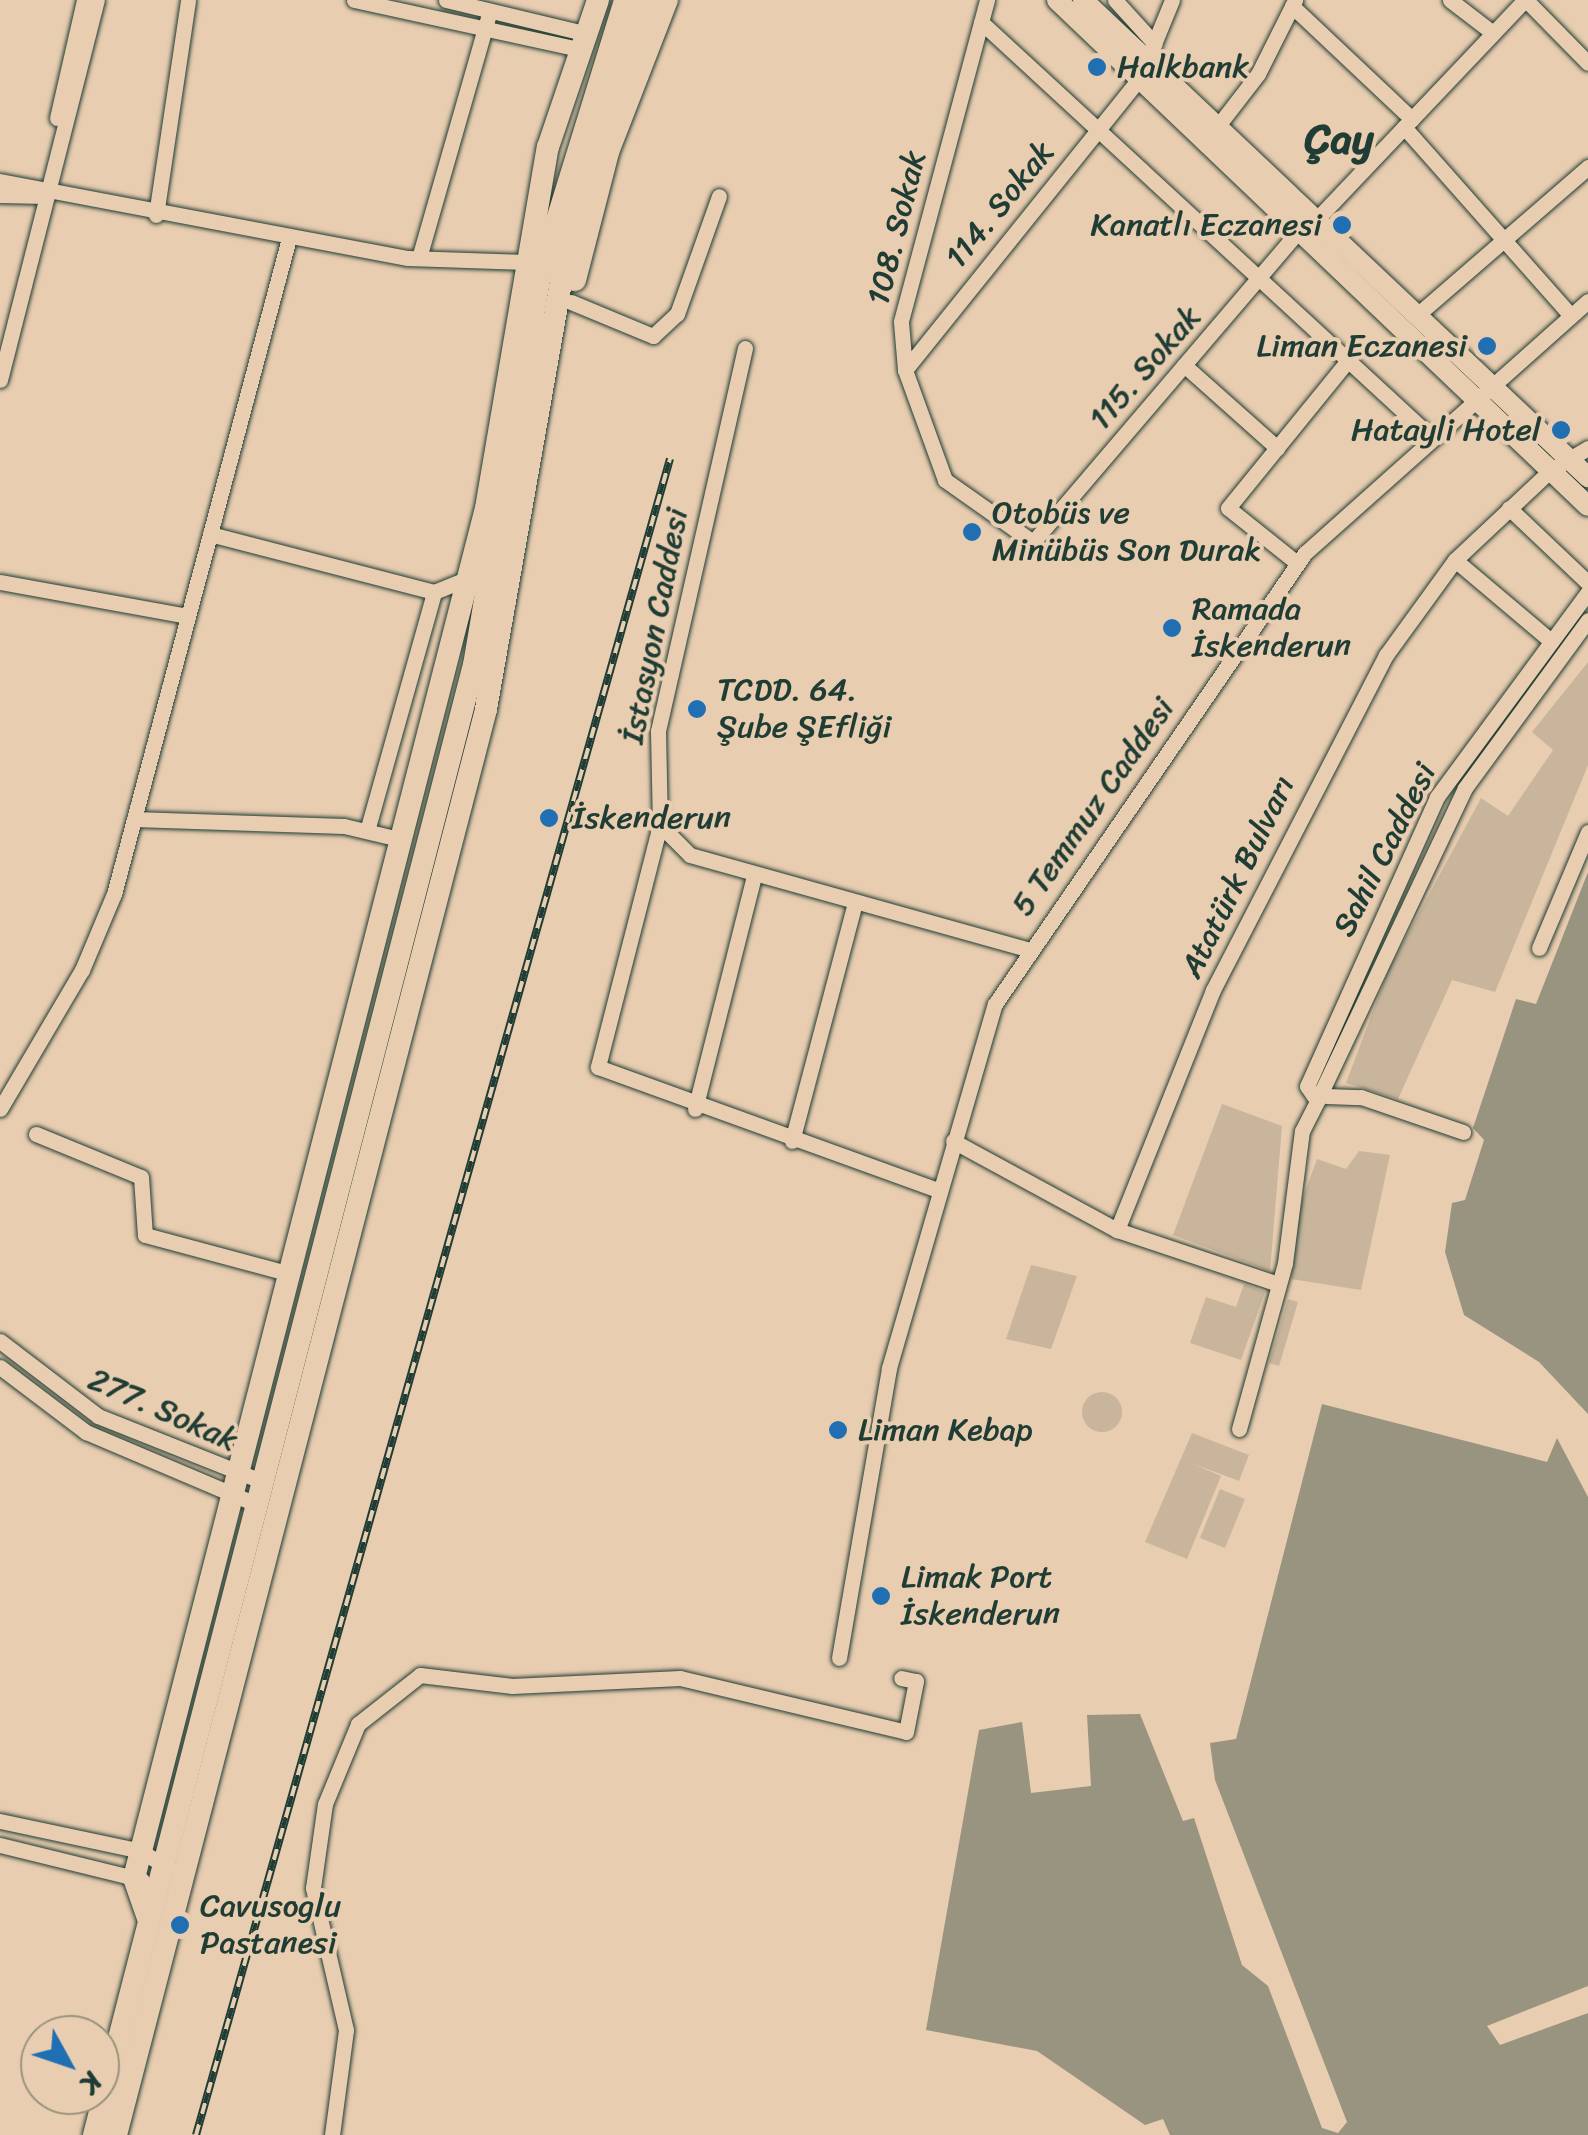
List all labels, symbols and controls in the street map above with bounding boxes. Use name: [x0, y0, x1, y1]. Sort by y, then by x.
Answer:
place label: Halkbank: [1117, 48, 1249, 86]
marker: Halkbank: [1086, 56, 1108, 78]
district label: Çay: [1304, 114, 1374, 164]
street label: 114. Sokak: [937, 134, 1063, 276]
street label: 108. Sokak: [859, 147, 935, 309]
place label: Kanatlı Eczanesi: [1091, 206, 1322, 244]
marker: Kanatlı Eczanesi: [1331, 214, 1353, 236]
street label: 115. Sokak: [1081, 298, 1209, 438]
place label: Liman Eczanesi: [1255, 327, 1467, 365]
marker: Liman Eczanesi: [1476, 335, 1498, 357]
place label: Hatayli Hotel: [1351, 411, 1541, 449]
marker: Hatayli Hotel: [1550, 419, 1572, 441]
place label: Otobüs ve Minübüs Son Durak: [992, 495, 1261, 570]
street label: İstasyon Caddesi: [614, 506, 696, 746]
marker: Otobüs ve Minübüs Son Durak: [961, 521, 983, 543]
place label: Ramada İskenderun: [1192, 591, 1351, 666]
marker: Ramada İskenderun: [1161, 617, 1183, 639]
place label: TCDD. 64. Şube ŞEfliği: [717, 672, 892, 747]
street label: 5 Temmuz Caddesi: [1004, 691, 1182, 923]
marker: TCDD. 64. Şube ŞEfliği: [686, 698, 708, 720]
street label: Sahil Caddesi: [1325, 758, 1445, 942]
street label: Atatürk Bulvarı: [1173, 770, 1303, 984]
place label: İskenderun: [572, 799, 731, 837]
marker: İskenderun: [536, 805, 562, 831]
street label: 277. Sokak: [82, 1360, 244, 1460]
place label: Liman Kebap: [858, 1411, 1034, 1449]
marker: Liman Kebap: [827, 1419, 849, 1441]
place label: Limak Port İskenderun: [901, 1559, 1060, 1634]
marker: Limak Port İskenderun: [870, 1585, 892, 1607]
place label: Cavusoglu Pastanesi: [200, 1888, 341, 1963]
marker: Cavusoglu Pastanesi: [169, 1914, 191, 1936]
north arrow: [20, 2015, 120, 2115]
text: K: [68, 2061, 116, 2106]

